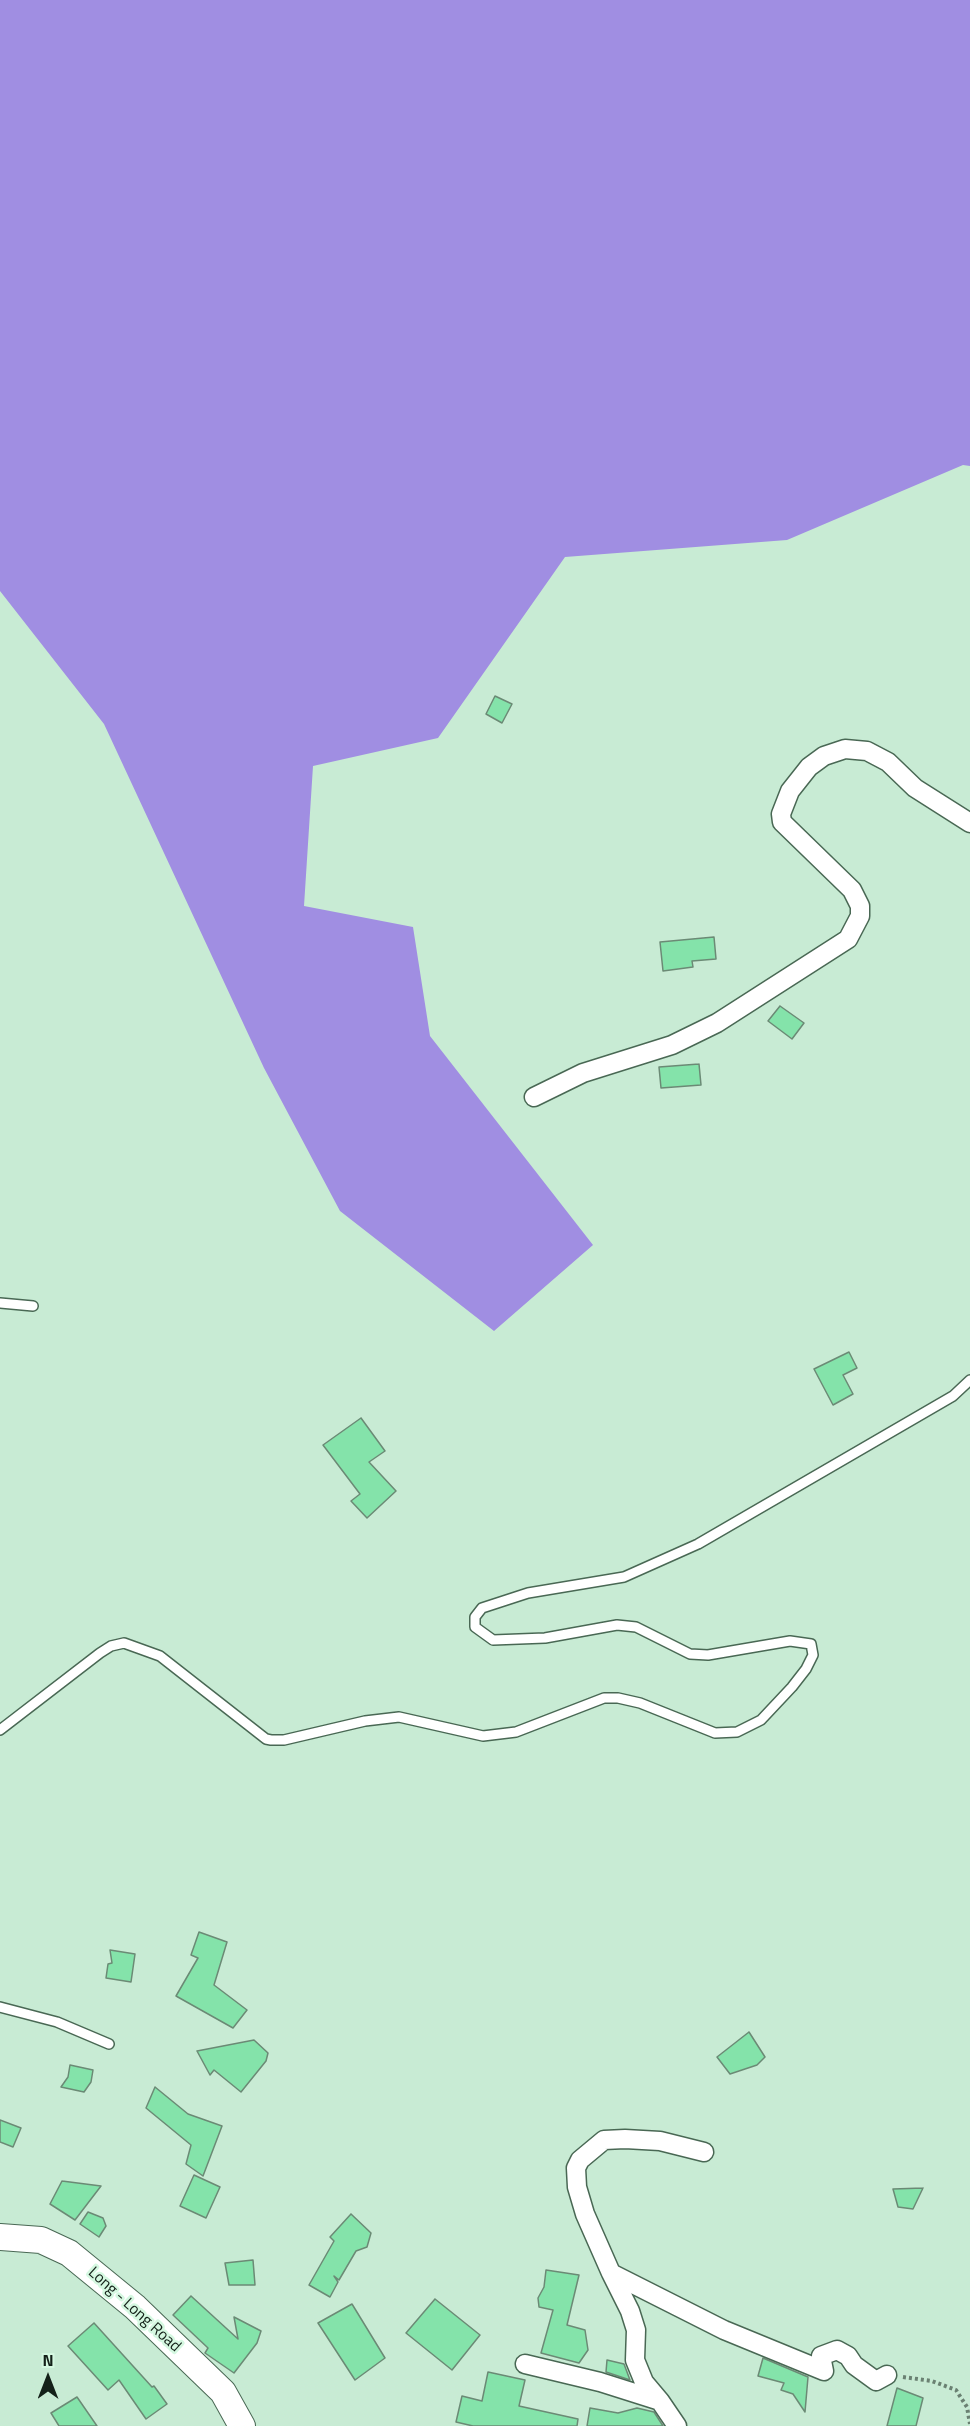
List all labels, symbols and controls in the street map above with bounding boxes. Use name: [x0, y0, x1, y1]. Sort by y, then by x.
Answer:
street label: Long - Long Road: [84, 2263, 184, 2357]
north arrow: [18, 2348, 78, 2408]
text: N: [42, 2348, 54, 2372]

